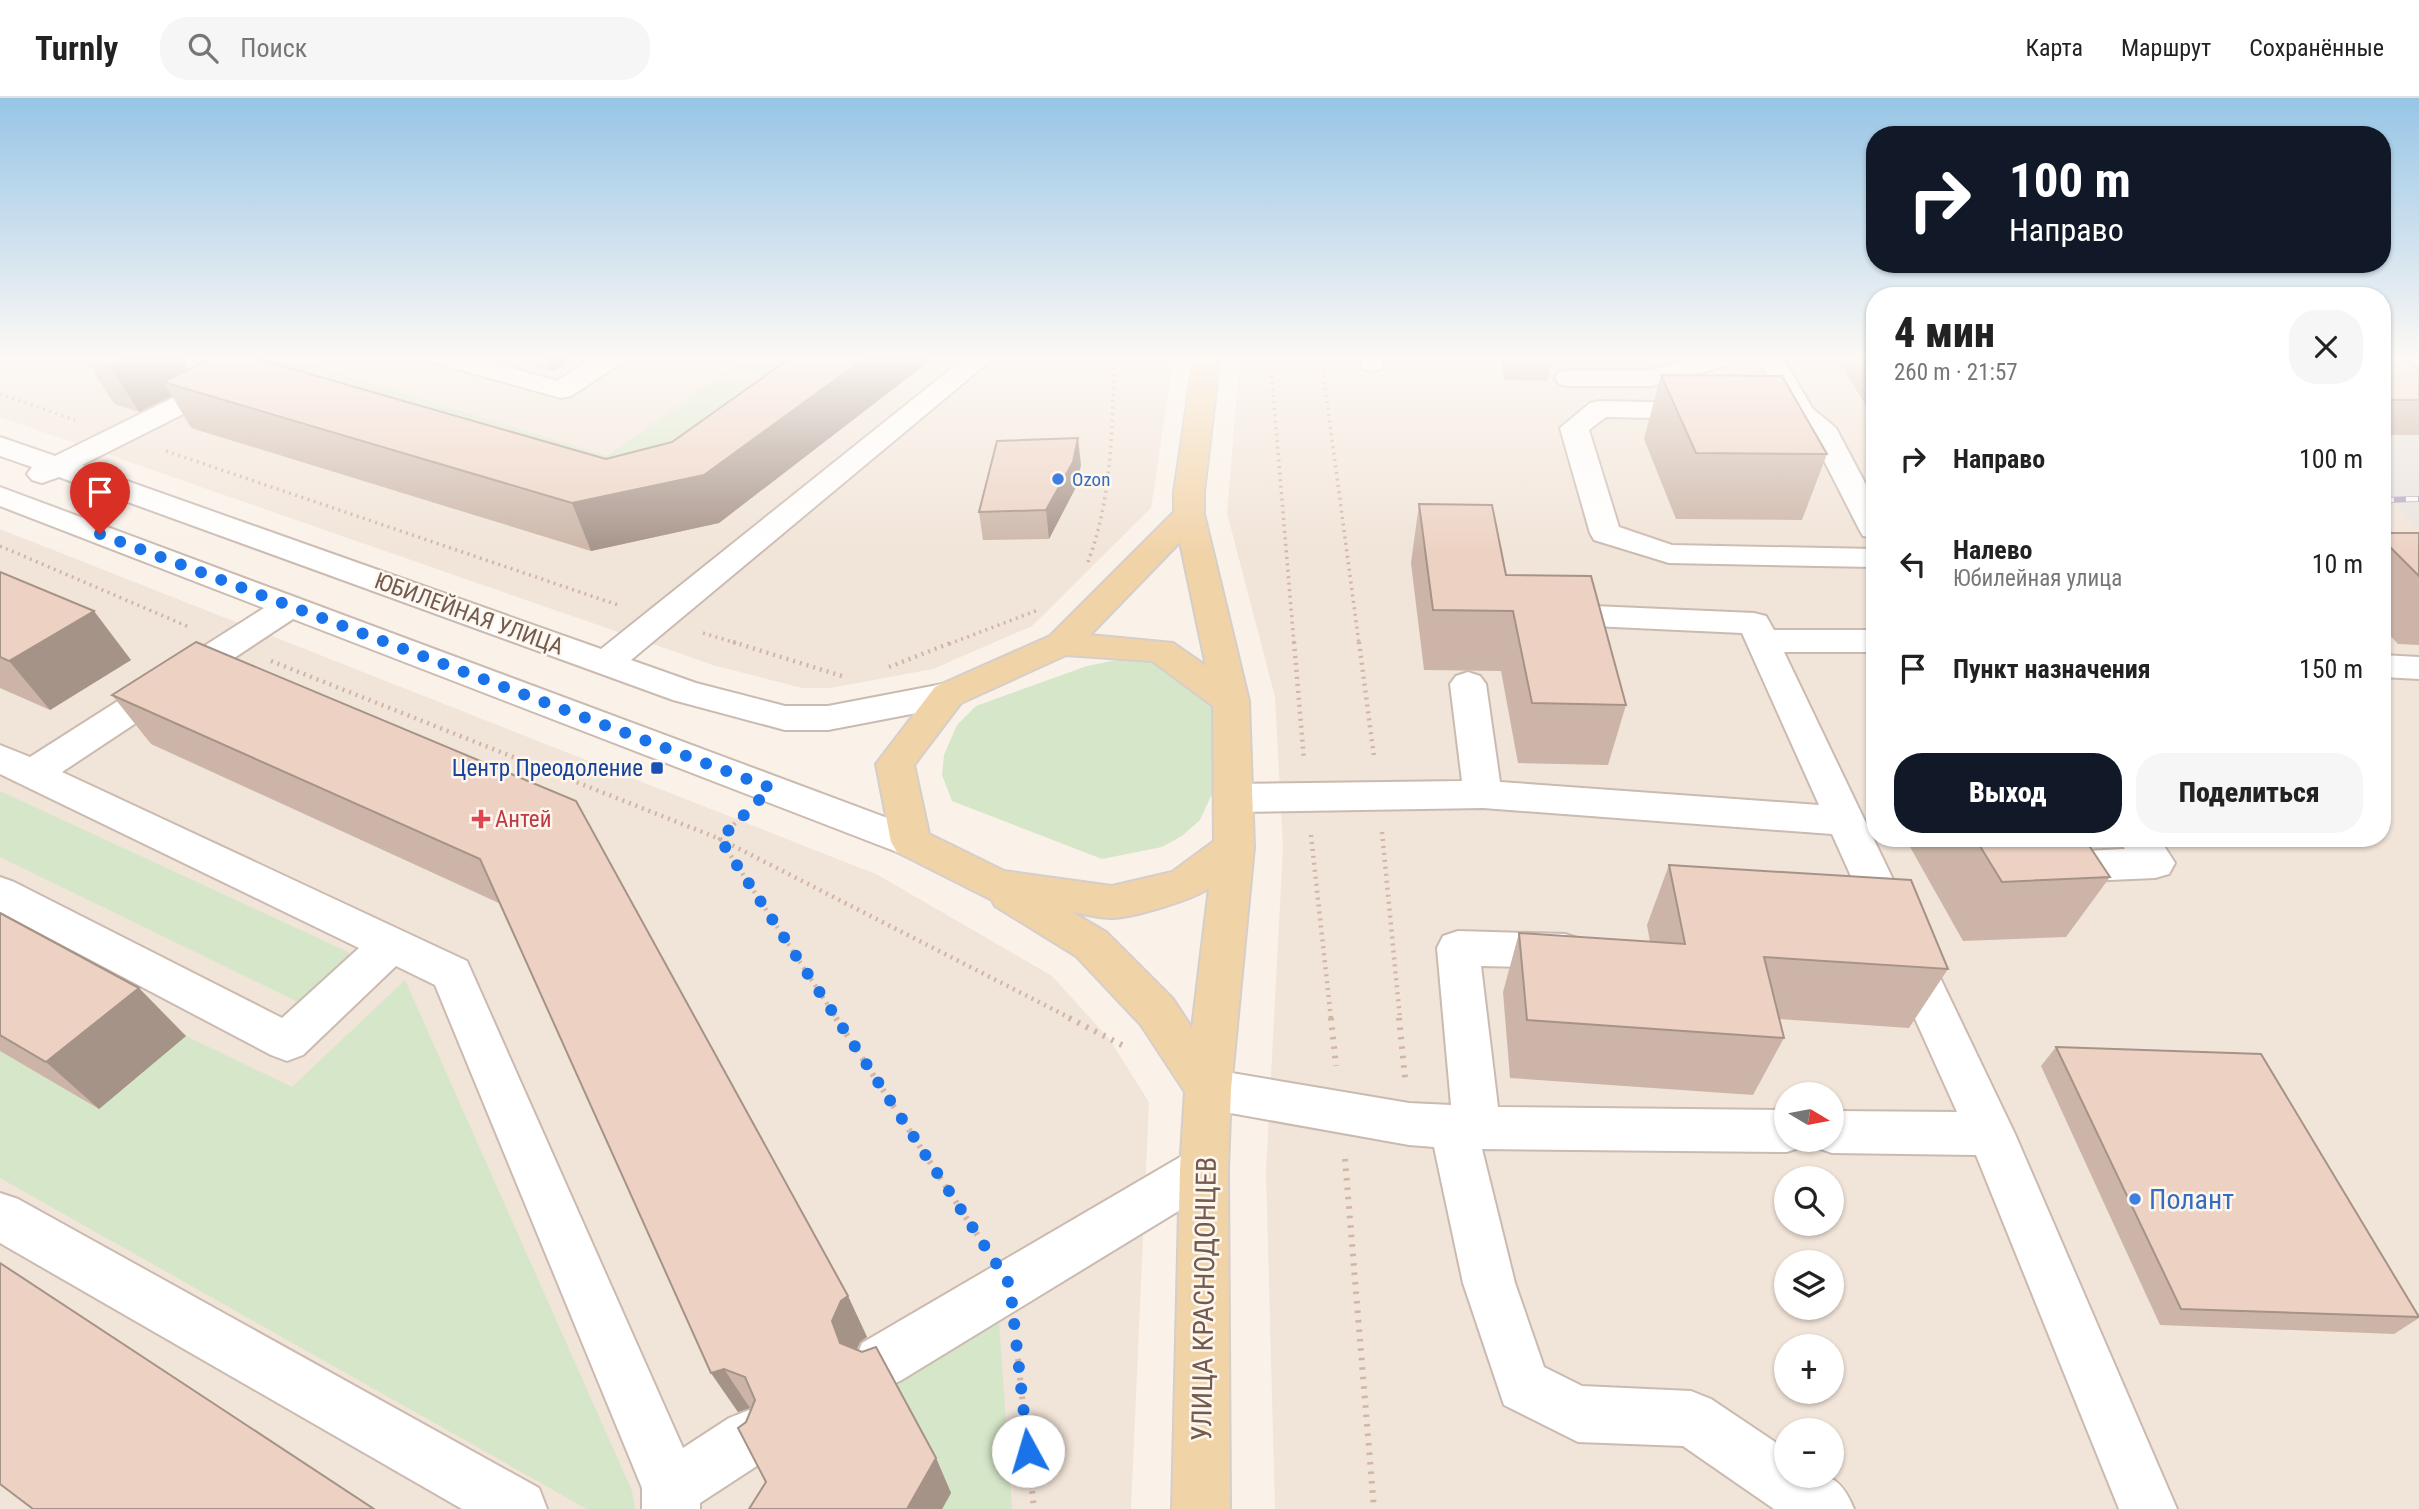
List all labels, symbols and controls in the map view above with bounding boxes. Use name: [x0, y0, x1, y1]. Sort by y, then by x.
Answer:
search box: [160, 17, 650, 80]
text: Turnly: [35, 29, 118, 68]
icon: search: [184, 29, 222, 67]
text: Поиск: [240, 33, 307, 63]
text: Карта: [2026, 34, 2083, 62]
text: Маршрут: [2121, 34, 2211, 62]
text: Сохранённые: [2249, 34, 2384, 62]
text: 100 m: [2009, 152, 2131, 209]
icon: right: [1894, 154, 1985, 245]
text: Направо: [2009, 211, 2124, 249]
text: 4 мин: [1894, 308, 1995, 357]
button: close: [2289, 310, 2363, 384]
text: 260 m · 21:57: [1894, 359, 2018, 386]
icon: right: [1894, 440, 1932, 478]
text: Направо: [1953, 444, 2045, 474]
text: 100 m: [2299, 444, 2363, 474]
pin: [70, 462, 130, 534]
place label: Ozon: [1072, 468, 1110, 491]
marker: Ozon: [1050, 471, 1066, 487]
icon: arrive: [81, 473, 119, 511]
text: Налево: [1953, 535, 2033, 565]
icon: left: [1894, 545, 1932, 583]
text: 10 m: [2312, 549, 2363, 579]
text: Юбилейная улица: [1953, 565, 2122, 592]
street label: ЮБИЛЕЙНАЯ УЛИЦА: [371, 566, 567, 661]
icon: arrive: [1894, 650, 1932, 688]
text: Пункт назначения: [1953, 654, 2151, 684]
text: 150 m: [2299, 654, 2363, 684]
button: Выход: [1894, 753, 2122, 833]
button: Поделиться: [2136, 753, 2363, 833]
place label: Центр Преодоление: [452, 755, 643, 782]
marker: Центр Преодоление: [649, 760, 665, 776]
place label: Антей: [495, 806, 551, 833]
marker: Антей: [473, 811, 489, 827]
north arrow: [1774, 1082, 1844, 1152]
map controls: [1774, 1082, 1844, 1488]
street label: УЛИЦА КРАСНОДОНЦЕВ: [1185, 1157, 1223, 1441]
button: search: [1774, 1166, 1844, 1236]
place label: Полант: [2149, 1183, 2234, 1216]
marker: Полант: [2127, 1191, 2143, 1207]
button: layers: [1774, 1250, 1844, 1320]
button: +: [1774, 1334, 1844, 1404]
position arrow: [991, 1414, 1065, 1488]
button: −: [1774, 1418, 1844, 1488]

